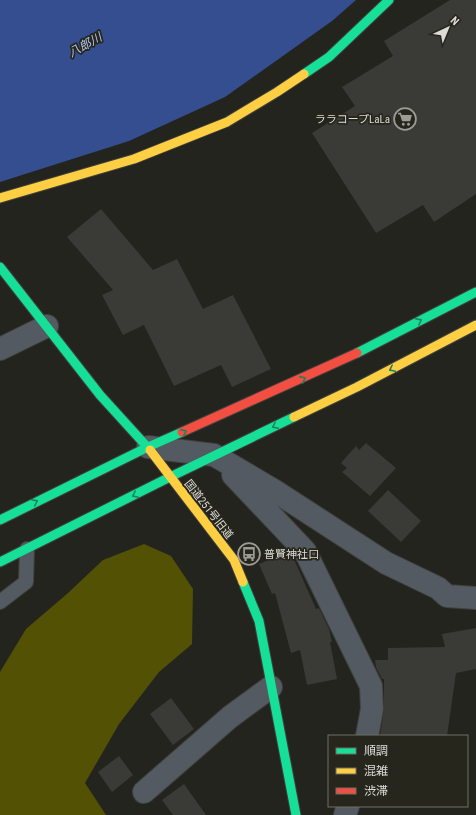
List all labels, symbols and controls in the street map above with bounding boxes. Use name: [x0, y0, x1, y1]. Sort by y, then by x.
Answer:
north arrow: [428, 8, 468, 48]
text: N: [448, 14, 462, 28]
water label: 八郎川: [66, 29, 106, 60]
supermarket icon: ララコープLaLa: [392, 106, 418, 132]
place label: ララコープLaLa: [315, 113, 390, 126]
one-way arrow: [415, 319, 423, 326]
one-way arrow: [388, 364, 396, 372]
one-way arrow: [298, 376, 306, 384]
one-way arrow: [272, 421, 279, 429]
one-way arrow: [180, 428, 187, 436]
street label: 国道251号旧道: [182, 477, 236, 541]
one-way arrow: [132, 490, 139, 498]
one-way arrow: [31, 500, 38, 507]
bus stop icon: 普賢神社口: [236, 541, 262, 567]
place label: 普賢神社口: [264, 548, 319, 561]
legend: [328, 735, 468, 807]
text: 順調: [364, 744, 388, 758]
text: 混雑: [364, 764, 388, 778]
text: 渋滞: [364, 784, 388, 798]

